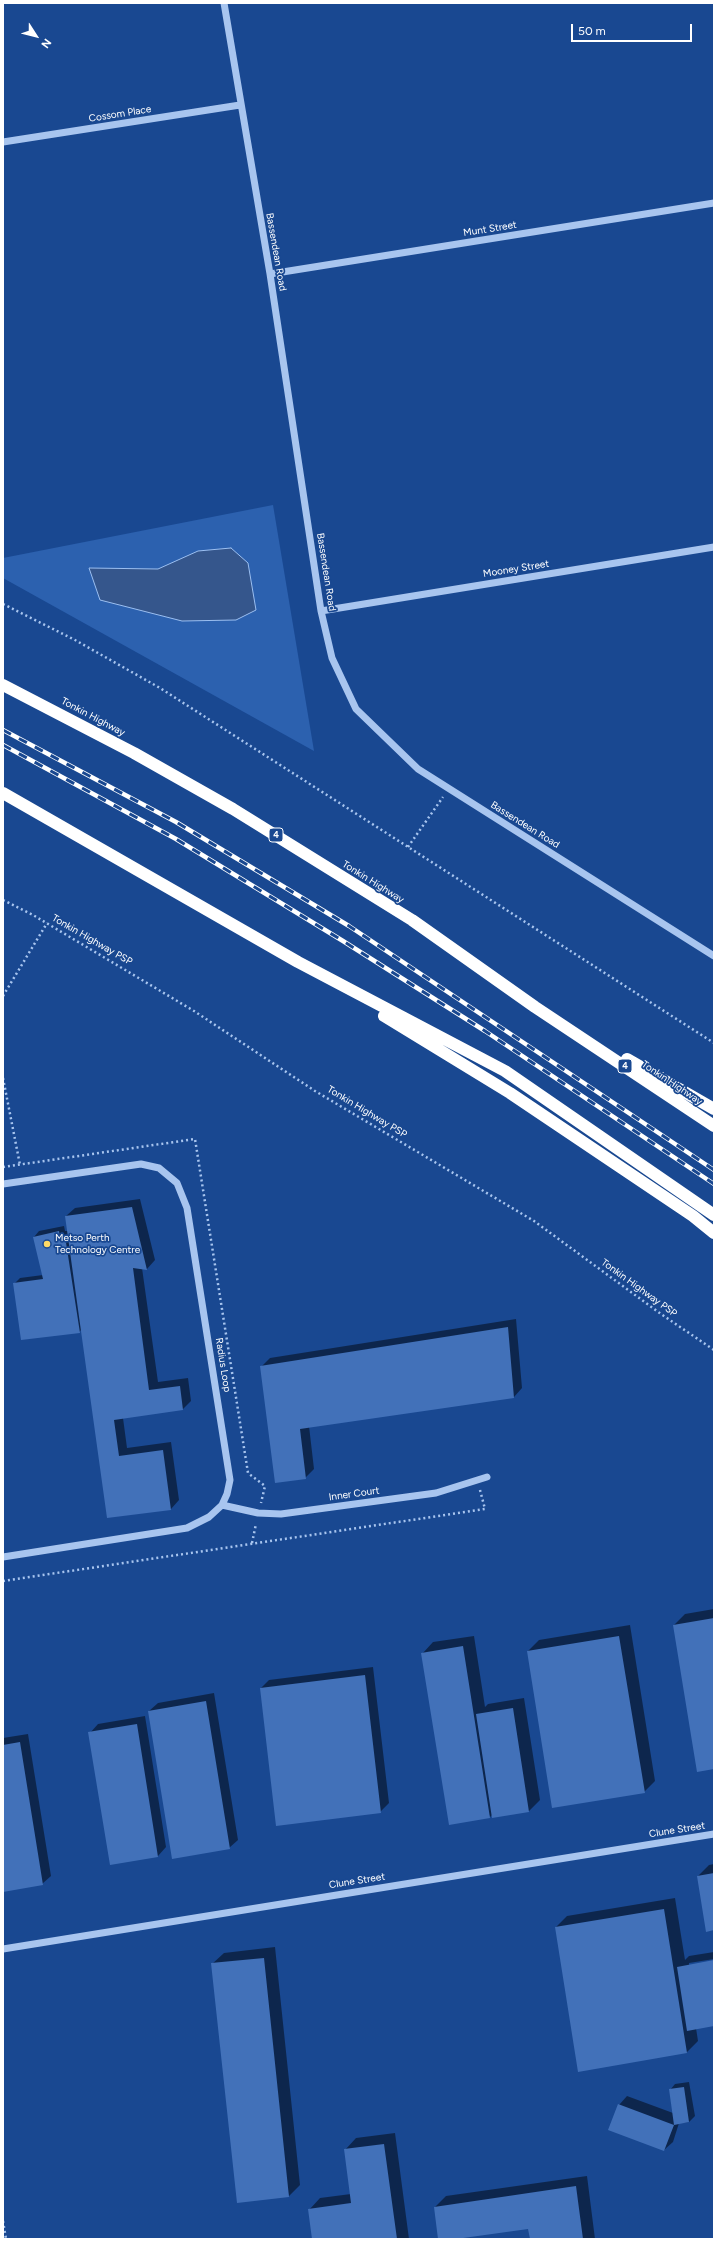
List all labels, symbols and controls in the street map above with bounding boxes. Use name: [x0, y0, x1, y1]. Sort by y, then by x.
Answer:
north arrow: [16, 16, 56, 56]
scale bar: [573, 16, 694, 42]
text: 50 m: [578, 24, 606, 38]
text: N: [38, 36, 54, 51]
street label: Cossom Place: [88, 103, 152, 125]
street label: Bassendean Road: [263, 212, 289, 292]
street label: Munt Street: [462, 219, 518, 239]
street label: Bassendean Road: [314, 532, 338, 612]
street label: Mooney Street: [482, 558, 550, 580]
street label: Tonkin Highway: [59, 695, 127, 739]
street label: Bassendean Road: [488, 799, 562, 851]
road number: 4: [269, 828, 283, 842]
street label: Tonkin Highway: [340, 858, 406, 906]
street label: Tonkin Highway PSP: [50, 912, 134, 968]
street label: Tonkin Highway: [639, 1058, 705, 1108]
road number: 4: [618, 1059, 632, 1073]
street label: Tonkin Highway PSP: [325, 1083, 409, 1141]
place label: Metso Perth Technology Centre: [55, 1232, 140, 1256]
marker: Metso Perth Technology Centre: [42, 1239, 52, 1249]
street label: Tonkin Highway PSP: [599, 1256, 679, 1320]
street label: Radius Loop: [213, 1337, 233, 1393]
street label: Inner Court: [328, 1485, 380, 1503]
street label: Clune Street: [648, 1820, 706, 1840]
street label: Clune Street: [328, 1871, 386, 1891]

